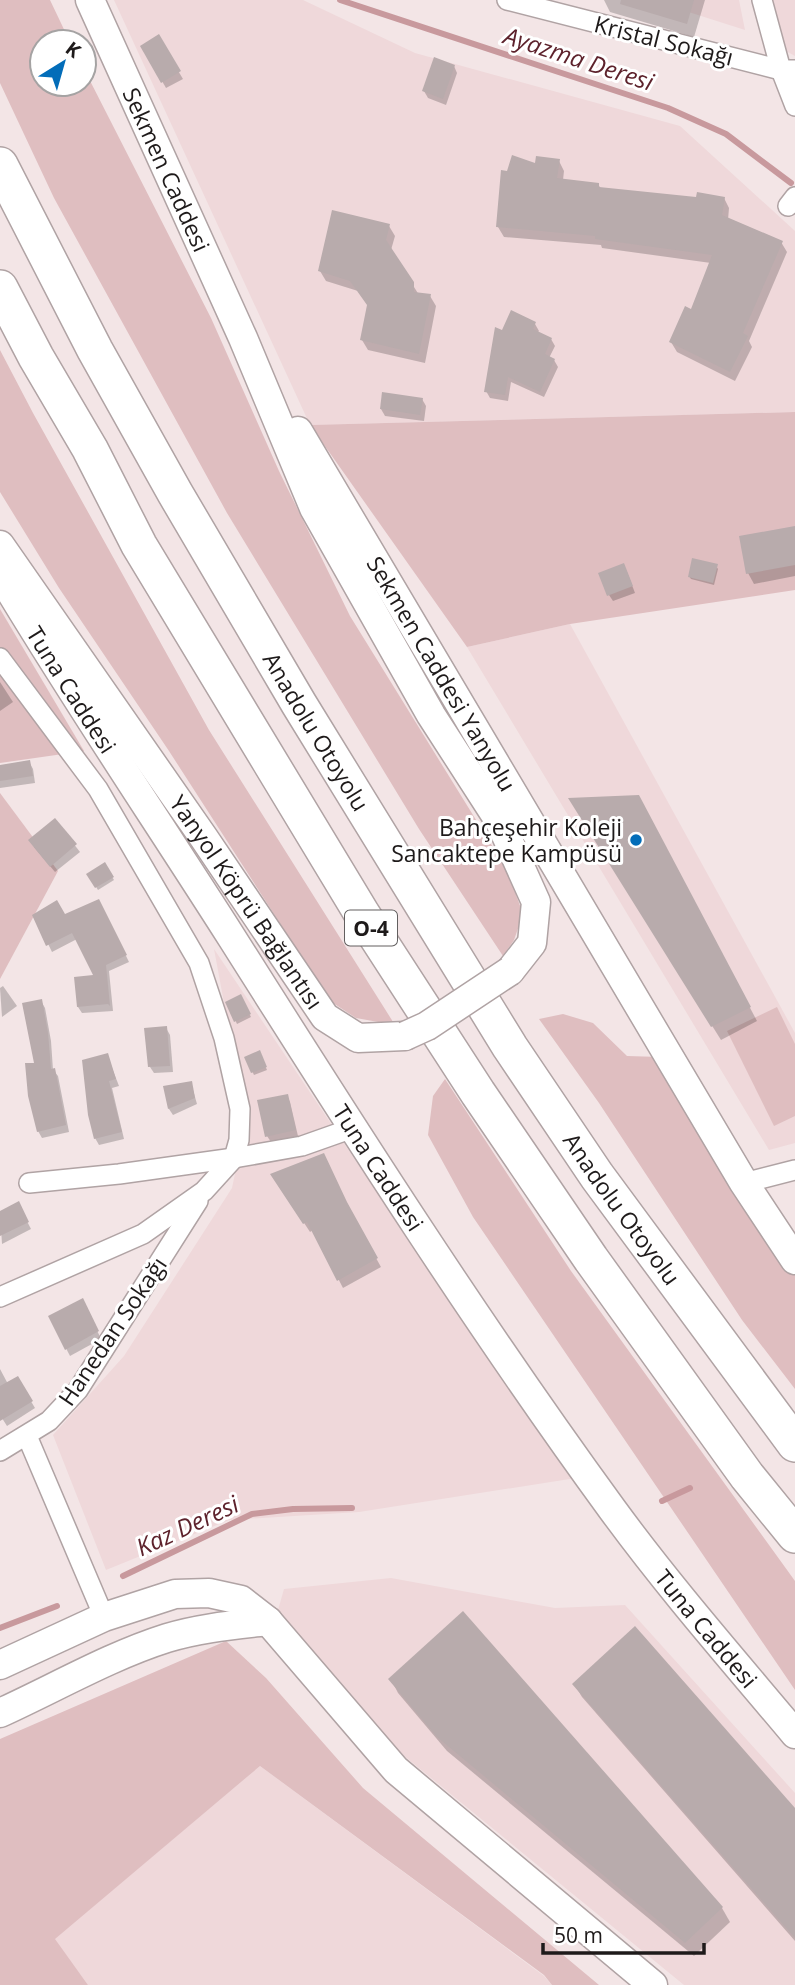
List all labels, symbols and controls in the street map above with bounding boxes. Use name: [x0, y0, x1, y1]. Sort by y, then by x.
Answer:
street label: Kristal Sokağı: [591, 7, 737, 73]
water label: Ayazma Deresi: [498, 18, 659, 98]
north arrow: [28, 28, 98, 98]
text: K: [60, 35, 86, 64]
street label: Sekmen Caddesi: [116, 82, 218, 257]
street label: Sekmen Caddesi Yanyolu: [360, 550, 524, 797]
street label: Tuna Caddesi: [19, 620, 124, 759]
street label: Anadolu Otoyolu: [256, 646, 377, 817]
street label: Yanyol Köprü Bağlantısı: [163, 789, 331, 1015]
place label: Bahçeşehir Koleji Sancaktepe Kampüsü: [391, 811, 622, 869]
marker: Bahçeşehir Koleji Sancaktepe Kampüsü: [628, 832, 644, 848]
road number: O-4: [345, 911, 397, 946]
street label: Tuna Caddesi: [326, 1098, 432, 1237]
street label: Anadolu Otoyolu: [556, 1126, 688, 1291]
street label: Hanedan Sokağı: [50, 1250, 174, 1412]
water label: Kaz Deresi: [130, 1486, 245, 1563]
street label: Tuna Caddesi: [648, 1562, 765, 1694]
scale bar: [543, 1912, 704, 1956]
text: 50 m: [554, 1921, 603, 1949]

